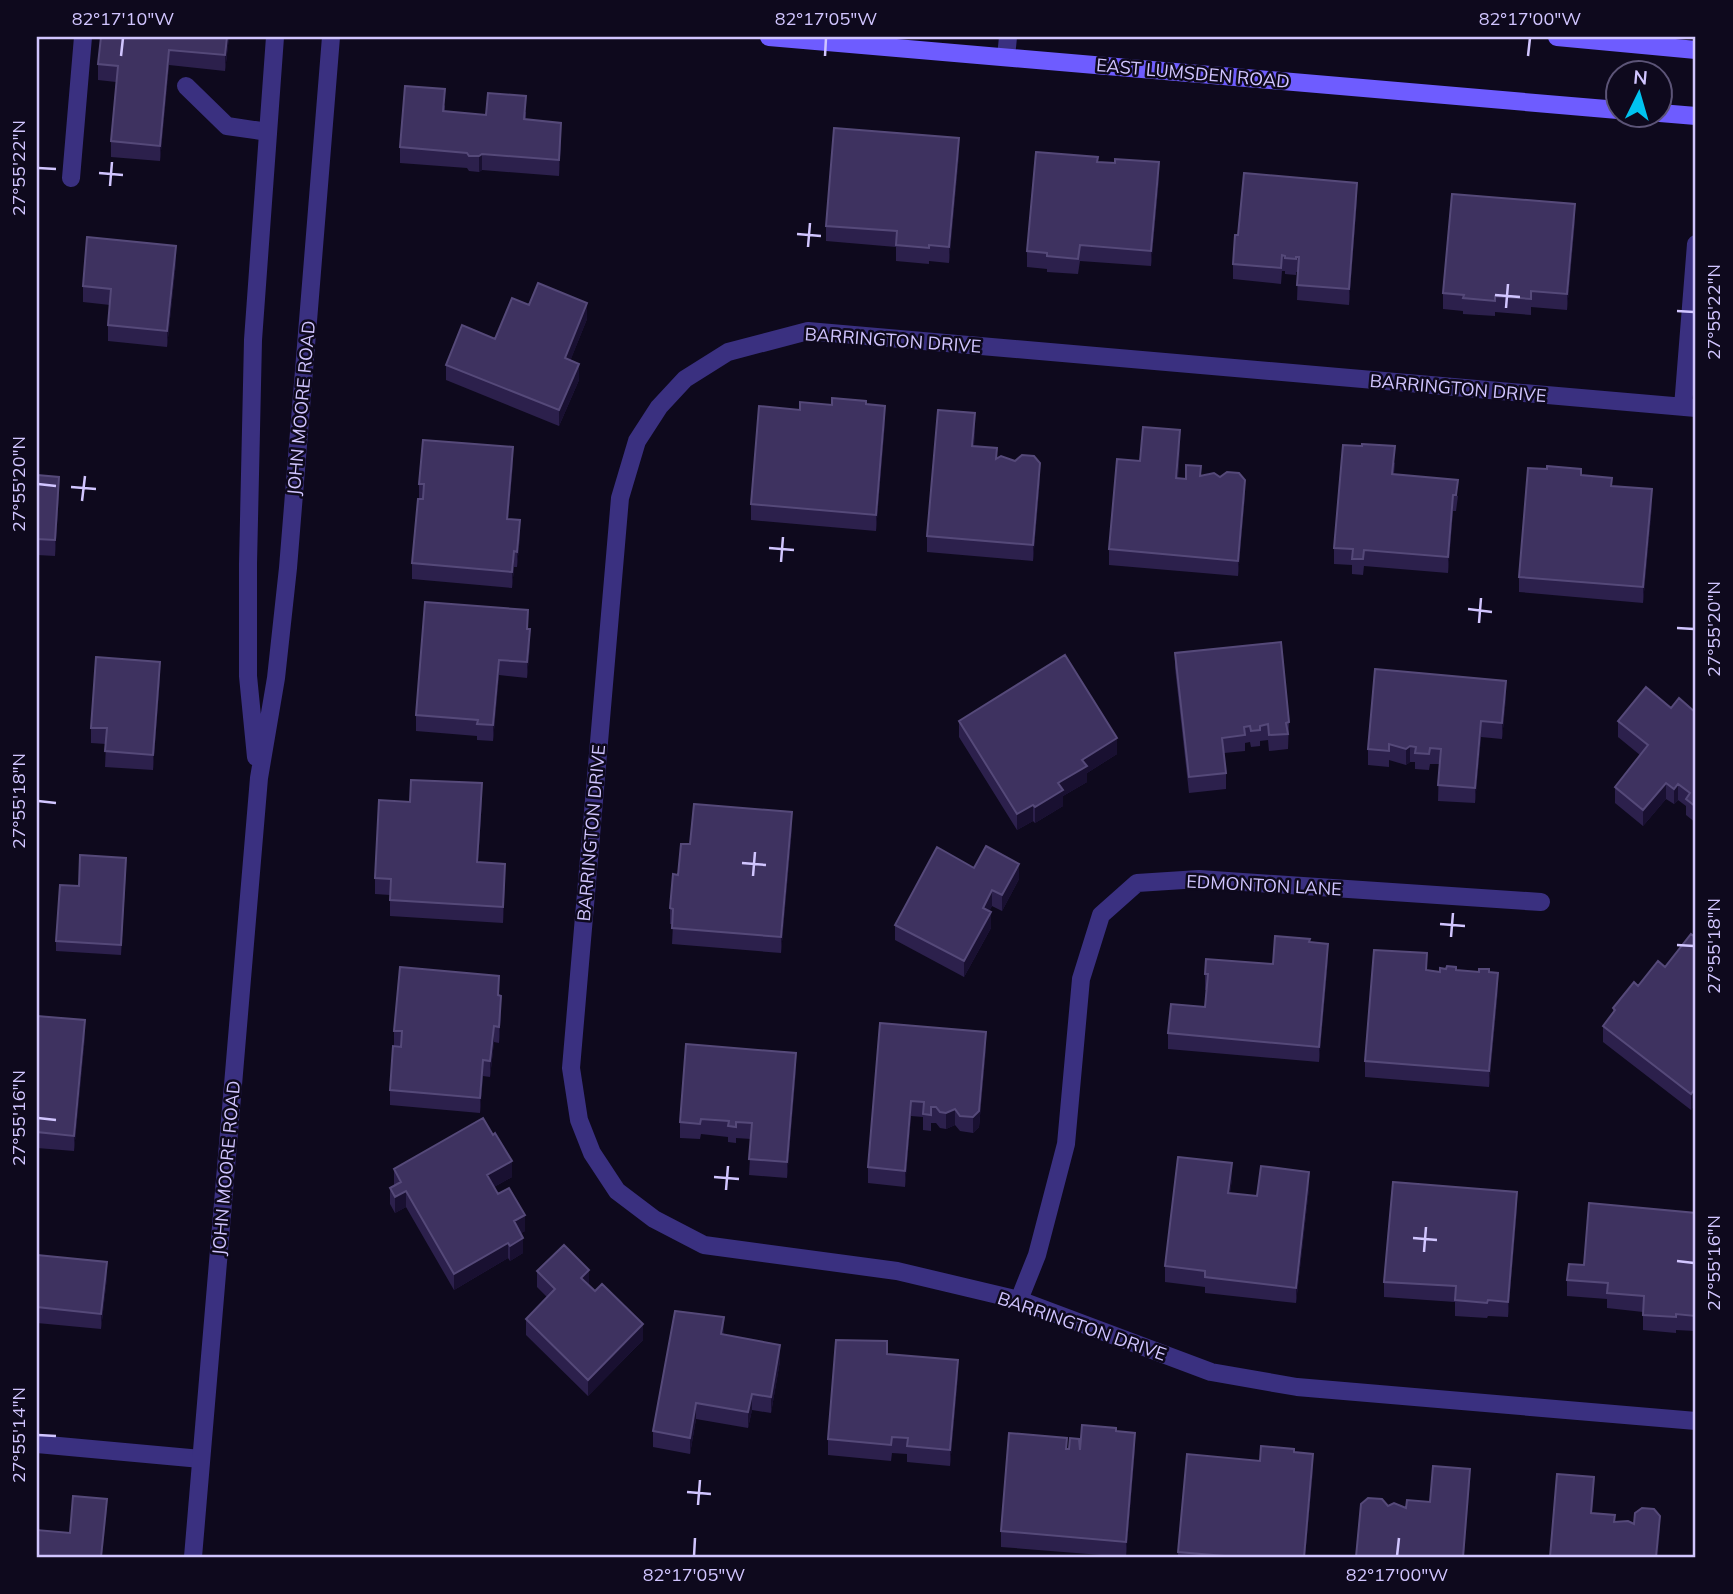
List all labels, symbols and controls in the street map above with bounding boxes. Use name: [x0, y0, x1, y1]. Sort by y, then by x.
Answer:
text: 82°17'10"W: [72, 7, 174, 30]
text: 82°17'05"W: [775, 7, 877, 30]
text: 82°17'00"W: [1479, 7, 1581, 30]
street label: EAST LUMSDEN ROAD: [1095, 53, 1291, 93]
north arrow: [1604, 60, 1674, 130]
text: N: [1632, 64, 1649, 90]
text: 27°55'22"N: [7, 120, 30, 216]
text: 27°55'22"N: [1702, 264, 1725, 360]
street label: JOHN MOORE ROAD: [282, 320, 320, 496]
street label: BARRINGTON DRIVE: [804, 322, 982, 358]
street label: BARRINGTON DRIVE: [1369, 369, 1547, 407]
text: 27°55'20"N: [7, 436, 30, 532]
text: 27°55'20"N: [1702, 581, 1725, 677]
street label: BARRINGTON DRIVE: [572, 744, 610, 922]
text: 27°55'18"N: [7, 753, 30, 849]
street label: EDMONTON LANE: [1186, 869, 1342, 901]
text: 27°55'18"N: [1702, 898, 1725, 994]
text: 27°55'16"N: [7, 1070, 30, 1166]
street label: JOHN MOORE ROAD: [207, 1080, 245, 1256]
text: 27°55'16"N: [1702, 1215, 1725, 1311]
street label: BARRINGTON DRIVE: [995, 1286, 1169, 1366]
text: 27°55'14"N: [7, 1387, 30, 1483]
text: 82°17'05"W: [643, 1563, 745, 1586]
text: 82°17'00"W: [1346, 1563, 1448, 1586]

